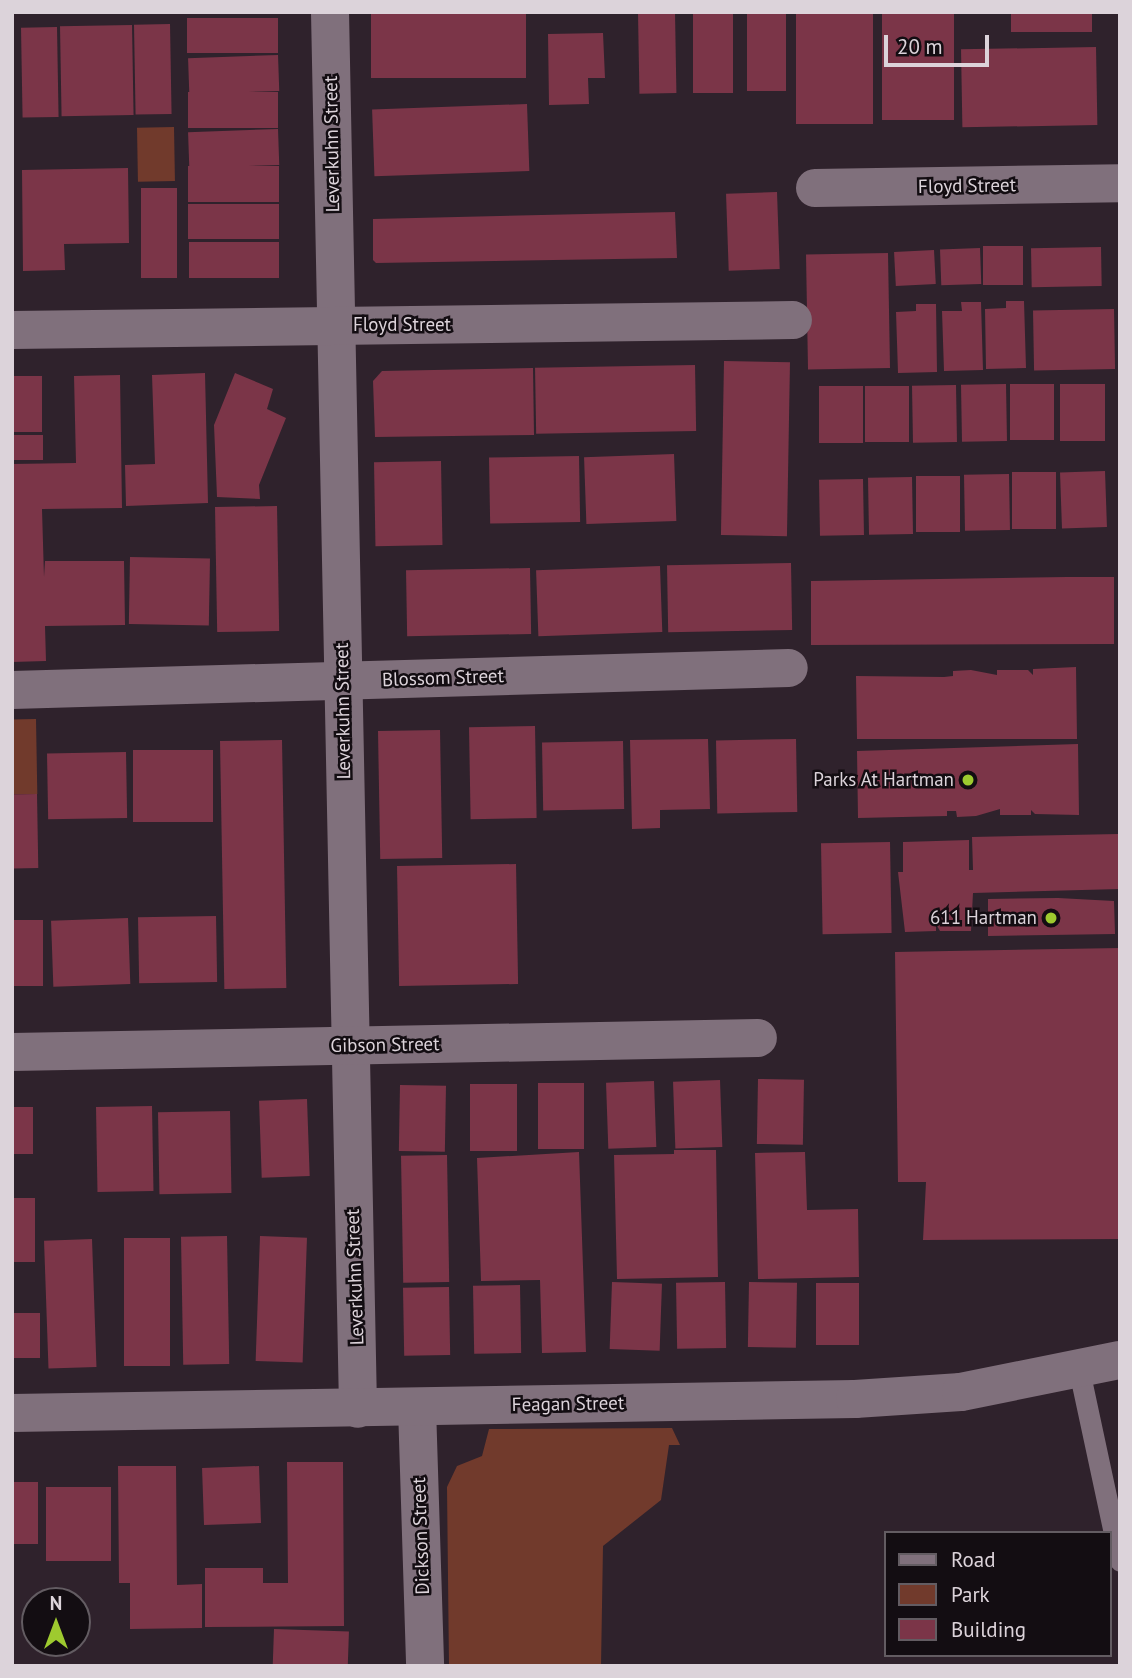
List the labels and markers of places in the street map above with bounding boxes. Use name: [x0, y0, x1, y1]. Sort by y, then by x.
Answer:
place label: Parks At Hartman: [813, 769, 954, 791]
marker: Parks At Hartman: [960, 772, 976, 788]
place label: 611 Hartman: [930, 907, 1037, 929]
marker: 611 Hartman: [1043, 910, 1059, 926]

